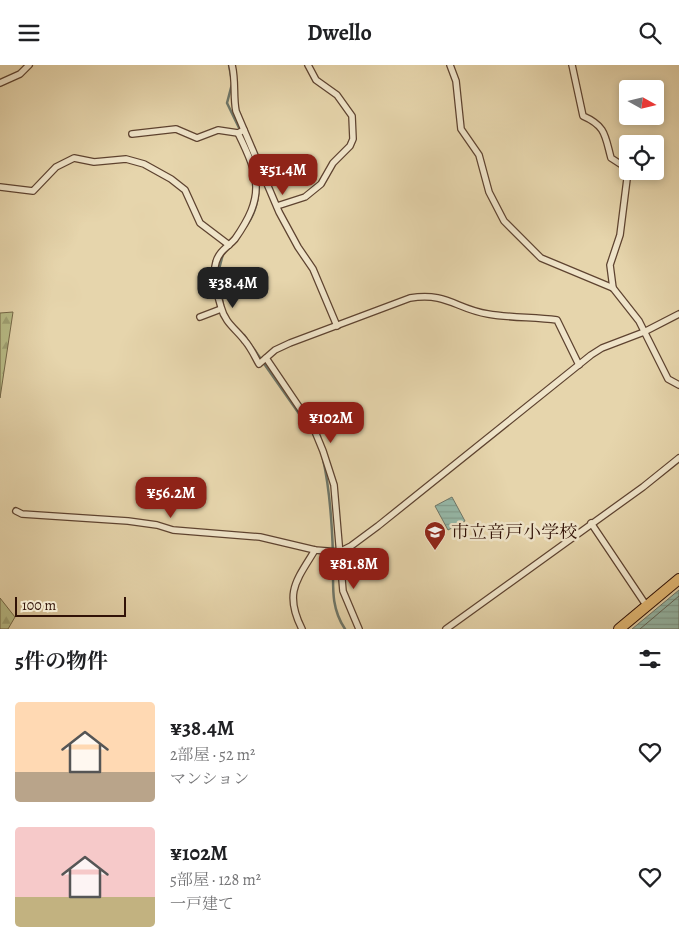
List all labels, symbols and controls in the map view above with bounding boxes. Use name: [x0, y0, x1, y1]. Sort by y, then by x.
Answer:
text: Dwello: [307, 18, 372, 48]
icon: menu: [15, 19, 43, 47]
icon: search: [636, 19, 664, 47]
north arrow: [619, 80, 664, 125]
map controls: [619, 80, 664, 180]
button: locate: [619, 135, 664, 180]
pin: ¥51.4M: [242, 153, 324, 196]
text: ¥51.4M: [259, 159, 307, 181]
pin: ¥38.4M: [192, 267, 274, 309]
text: ¥38.4M: [208, 272, 258, 294]
pin: ¥102M: [296, 401, 366, 444]
text: ¥102M: [309, 407, 353, 429]
pin: ¥56.2M: [130, 477, 212, 519]
text: ¥56.2M: [146, 482, 196, 504]
school or university icon: 市立音戸小学校: [423, 520, 447, 551]
place label: 市立音戸小学校: [451, 520, 577, 544]
pin: ¥81.8M: [313, 547, 395, 590]
text: ¥81.8M: [330, 553, 378, 575]
scale bar: [15, 594, 126, 617]
text: 100 m: [22, 596, 56, 615]
icon: filters: [636, 645, 664, 673]
text: 5件の物件: [15, 647, 108, 675]
text: ¥38.4M: [170, 714, 234, 742]
icon: home: [55, 722, 115, 782]
icon: heart: [636, 738, 664, 766]
text: 2部屋 · 52 m²: [170, 744, 255, 766]
text: マンション: [170, 768, 249, 790]
text: ¥102M: [170, 839, 228, 867]
icon: home: [55, 847, 115, 907]
icon: heart: [636, 863, 664, 891]
text: 5部屋 · 128 m²: [170, 869, 261, 891]
text: 一戸建て: [170, 893, 234, 915]

